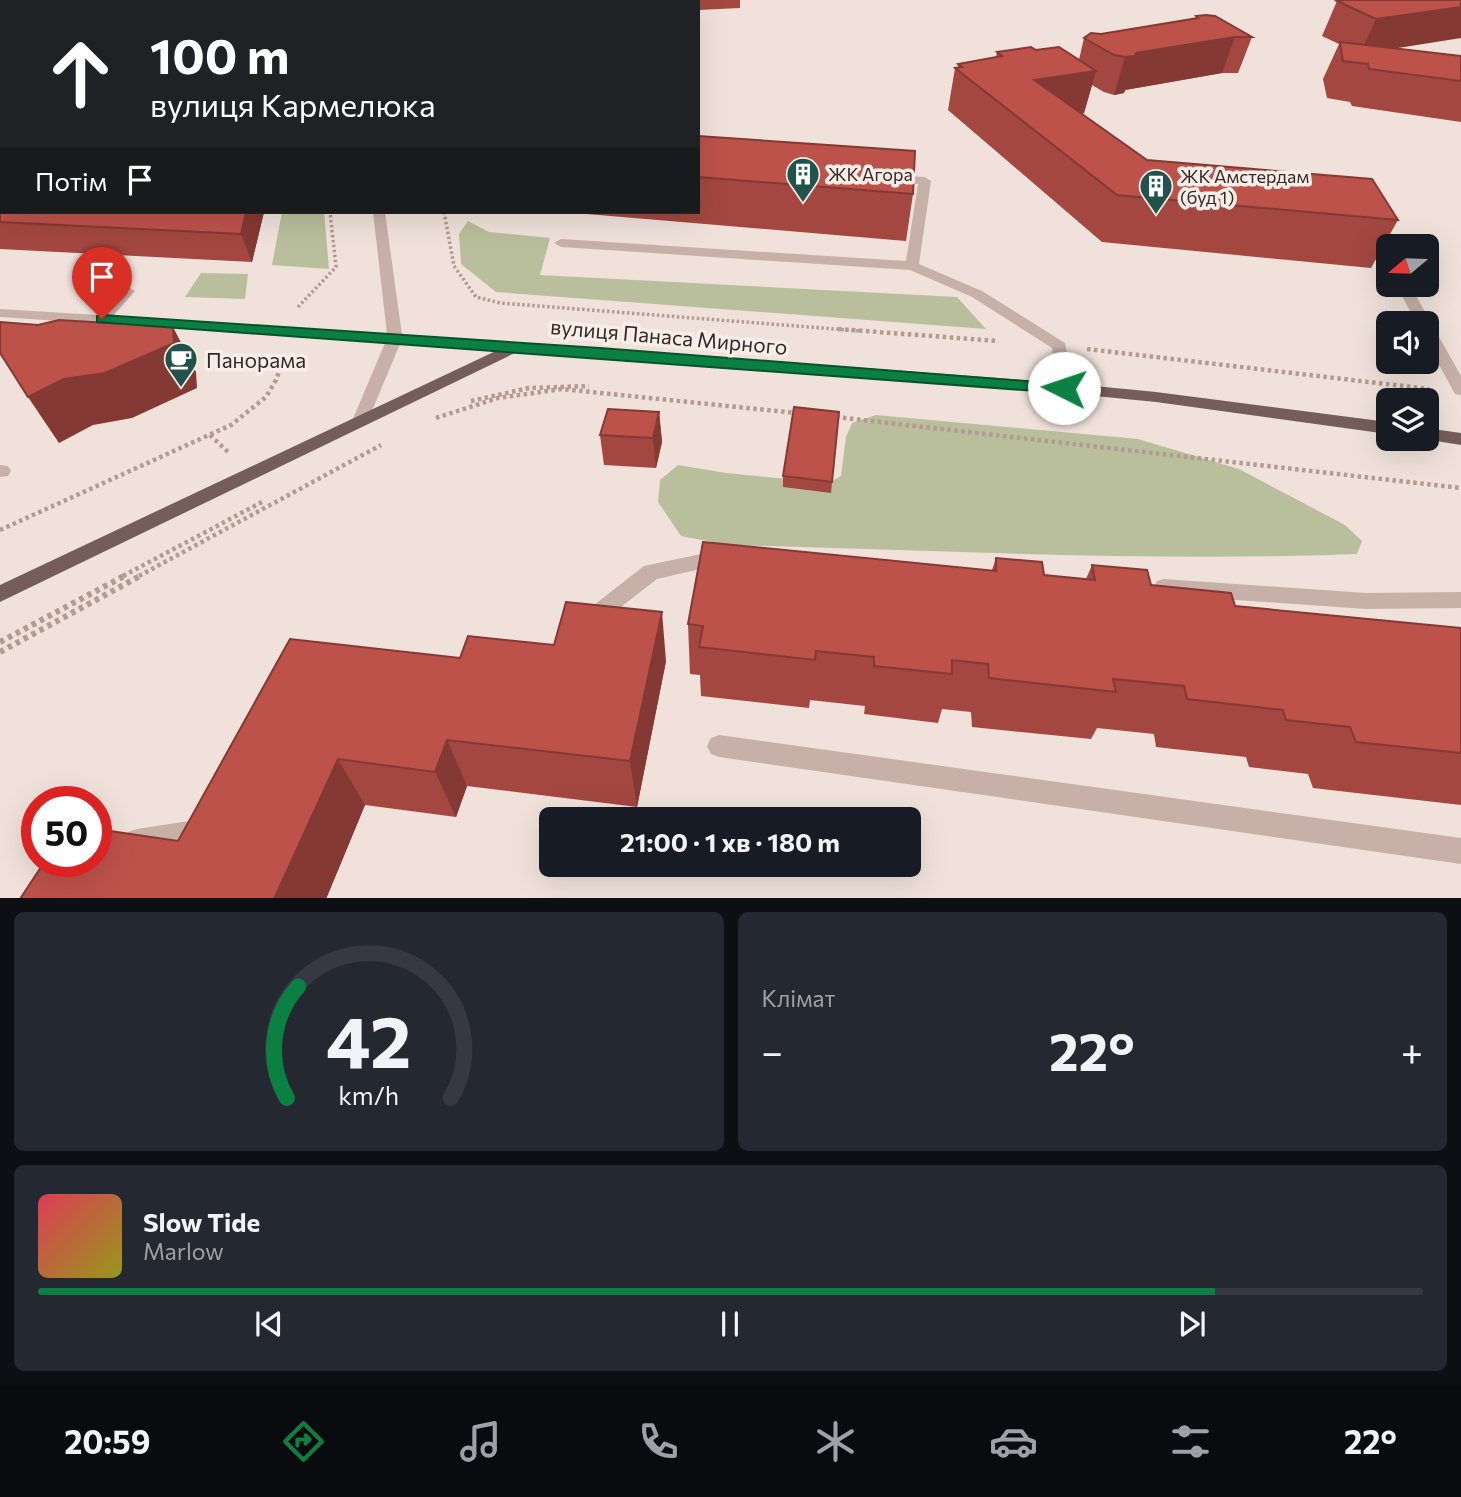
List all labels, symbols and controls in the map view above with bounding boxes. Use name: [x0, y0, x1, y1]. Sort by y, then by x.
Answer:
text: 100 m: [150, 24, 289, 84]
icon: ahead: [35, 28, 126, 119]
text: вулиця Кармелюка: [150, 84, 436, 124]
building icon: ЖК Агора: [784, 155, 822, 204]
icon: arrive: [121, 161, 159, 199]
place label: ЖК Агора: [828, 163, 913, 185]
text: Потім: [35, 165, 107, 196]
place label: ЖК Амстердам (буд 1): [1180, 165, 1309, 208]
building icon: ЖК Амстердам (буд 1): [1137, 167, 1175, 216]
north arrow: [1376, 234, 1438, 298]
map controls: [1376, 234, 1439, 451]
pin: [72, 247, 132, 319]
icon: arrive: [83, 258, 121, 296]
button: sound: [1376, 311, 1439, 374]
street label: вулиця Панаса Мирного: [549, 313, 789, 359]
cafe icon: Панорама: [162, 340, 200, 389]
place label: Панорама: [206, 347, 306, 372]
position arrow: [1027, 351, 1101, 425]
button: layers: [1376, 388, 1439, 451]
speed limit sign: 50: [21, 786, 112, 877]
text: 21:00 · 1 хв · 180 m: [620, 826, 840, 857]
text: Клімат: [762, 984, 835, 1012]
text: 42: [326, 994, 412, 1083]
text: 22°: [1049, 1018, 1135, 1082]
text: −: [762, 1027, 783, 1074]
text: +: [1401, 1027, 1423, 1074]
text: km/h: [338, 1079, 399, 1109]
text: Slow Tide: [143, 1206, 260, 1237]
text: Marlow: [143, 1237, 224, 1265]
icon: previous: [250, 1305, 288, 1343]
icon: pause: [711, 1305, 749, 1343]
icon: next: [1173, 1305, 1211, 1343]
icon: directions: [279, 1417, 328, 1466]
icon: music: [456, 1417, 505, 1466]
icon: phone: [634, 1417, 683, 1466]
icon: climate: [811, 1417, 860, 1466]
icon: car: [989, 1417, 1038, 1466]
icon: filters: [1166, 1417, 1215, 1466]
text: 20:59: [64, 1421, 150, 1461]
text: 22°: [1344, 1421, 1397, 1461]

